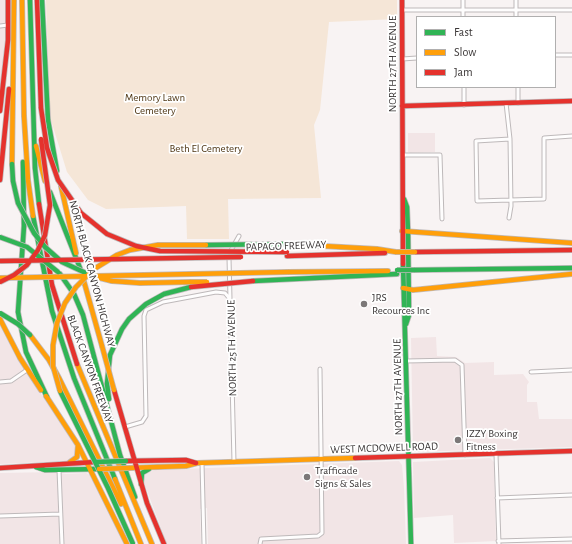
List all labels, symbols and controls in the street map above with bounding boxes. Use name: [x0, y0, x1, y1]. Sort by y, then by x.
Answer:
street label: NORTH 27TH AVENUE: [386, 16, 400, 112]
legend: [416, 16, 556, 88]
text: Fast: [454, 26, 473, 38]
text: Slow: [454, 46, 476, 58]
text: Jam: [454, 66, 473, 78]
park label: Memory Lawn Cemetery: [125, 91, 185, 117]
park label: Beth El Cemetery: [170, 142, 242, 156]
street label: NORTH BLACK CANYON HIGHWAY: [66, 199, 118, 349]
street label: PAPAGO FREEWAY: [245, 238, 327, 254]
place label: JRS Recources Inc: [372, 291, 429, 317]
marker: JRS Recources Inc: [359, 299, 369, 309]
street label: NORTH 25TH AVENUE: [225, 300, 239, 396]
street label: BLACK CANYON FREEWAY: [64, 313, 116, 425]
street label: NORTH 27TH AVENUE: [391, 339, 405, 435]
place label: IZZY Boxing Fitness: [466, 427, 518, 453]
marker: IZZY Boxing Fitness: [453, 435, 463, 445]
street label: WEST MCDOWELL ROAD: [330, 440, 438, 456]
place label: Trafficade Signs & Sales: [315, 464, 371, 490]
marker: Trafficade Signs & Sales: [302, 472, 312, 482]

